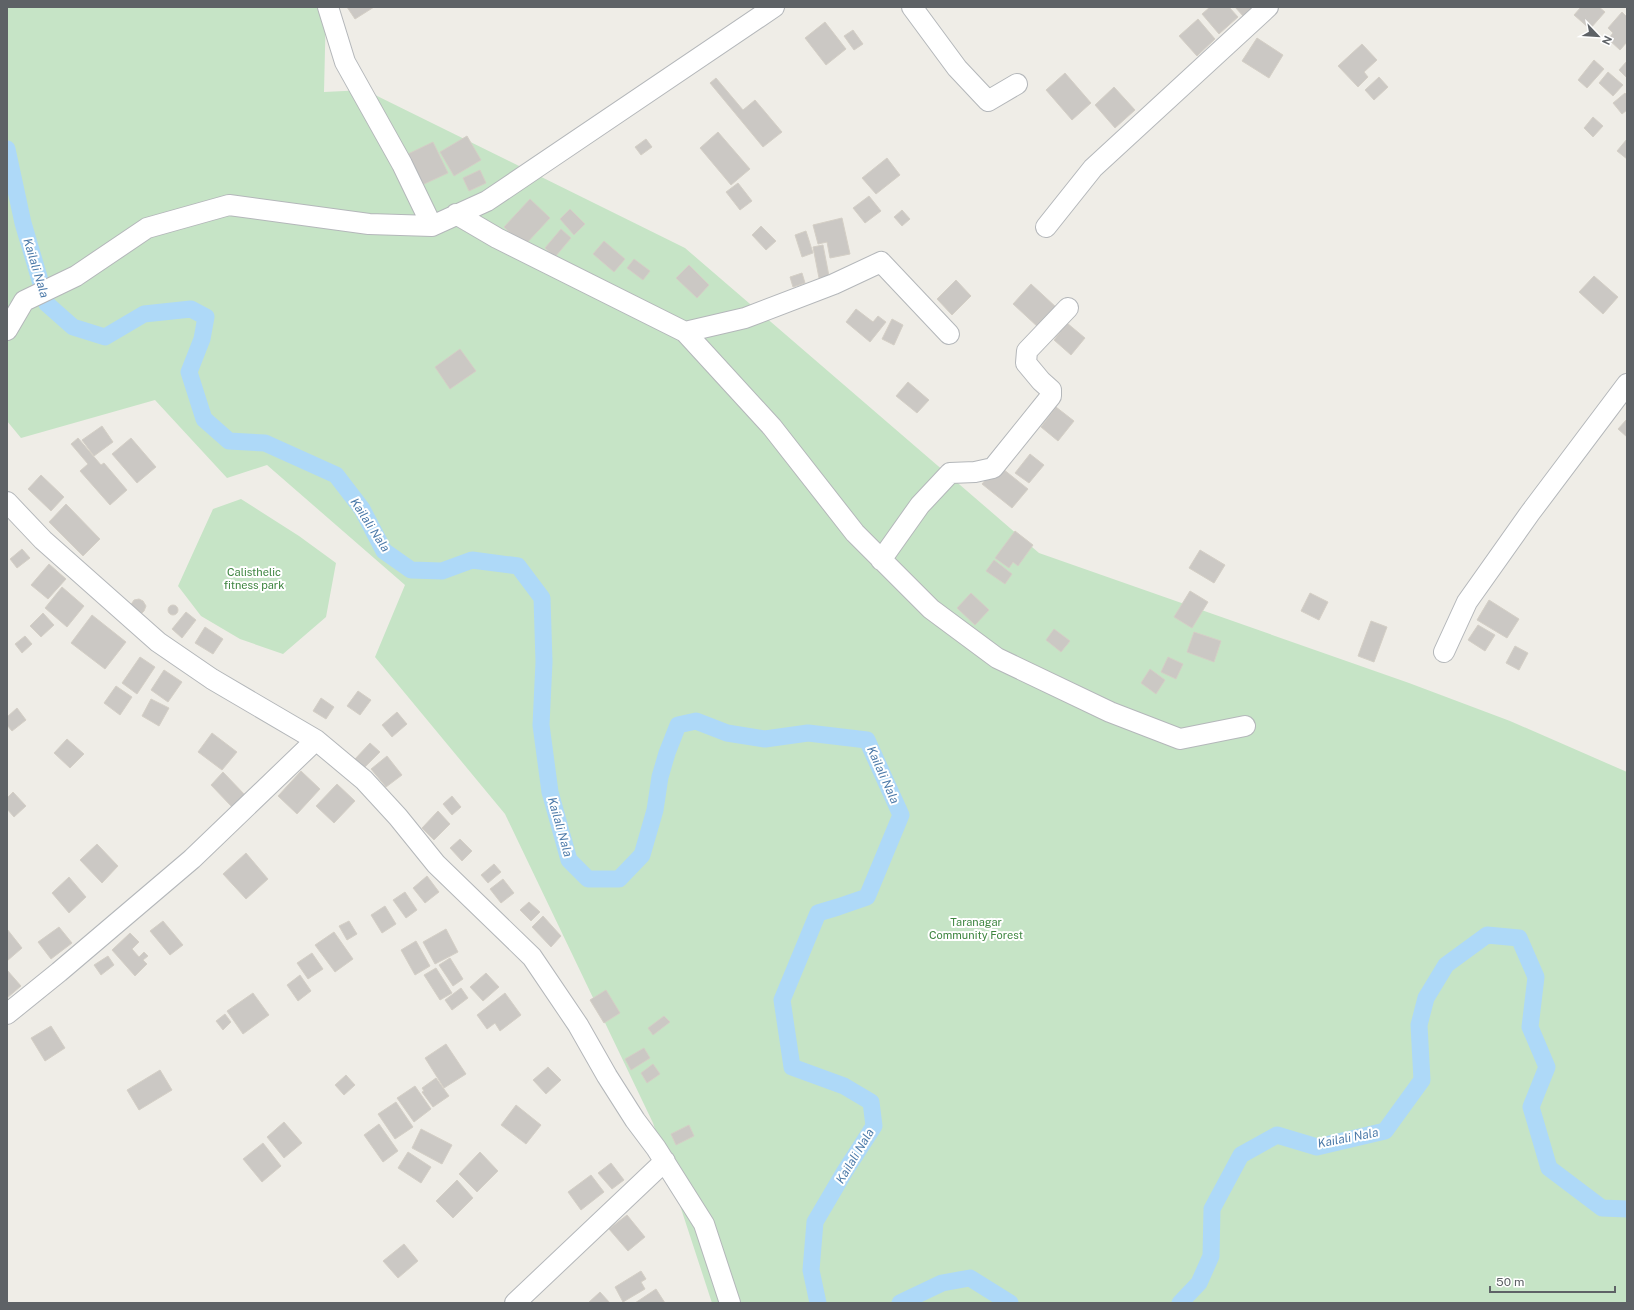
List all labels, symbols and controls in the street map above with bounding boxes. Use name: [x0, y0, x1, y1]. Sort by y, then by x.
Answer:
north arrow: [1578, 16, 1618, 56]
text: N: [1600, 34, 1614, 47]
water label: Kailali Nala: [20, 237, 52, 299]
water label: Kailali Nala: [347, 495, 393, 555]
park label: Calisthelic fitness park: [224, 566, 284, 591]
water label: Kailali Nala: [864, 744, 902, 806]
water label: Kailali Nala: [545, 796, 575, 858]
park label: Taranagar Community Forest: [929, 916, 1023, 941]
water label: Kailali Nala: [1317, 1125, 1379, 1151]
water label: Kailali Nala: [833, 1126, 877, 1186]
scale bar: [1490, 1268, 1615, 1294]
text: 50 m: [1496, 1275, 1524, 1289]

